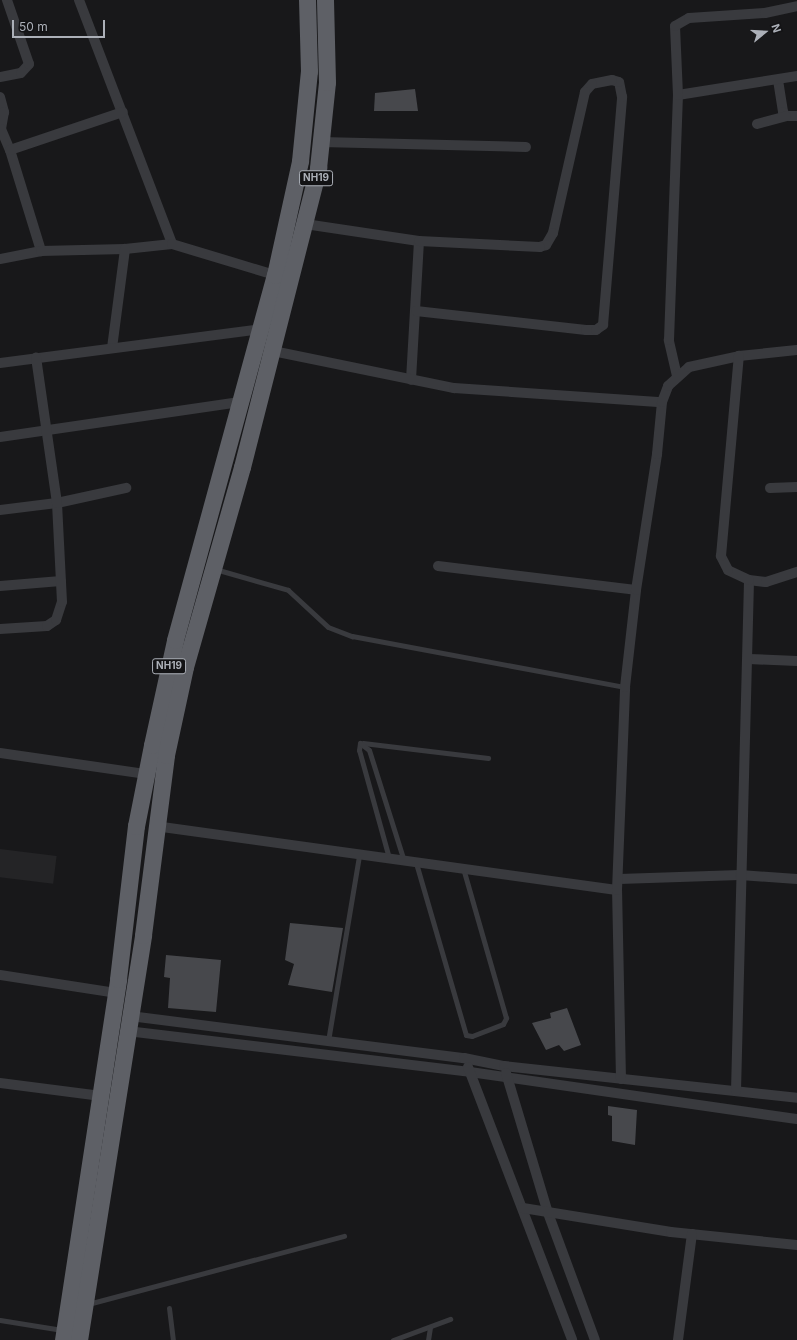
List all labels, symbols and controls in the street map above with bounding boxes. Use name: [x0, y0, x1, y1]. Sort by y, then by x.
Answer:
scale bar: [14, 12, 107, 38]
north arrow: [745, 12, 785, 52]
text: 50 m: [19, 19, 48, 34]
text: N: [768, 22, 784, 34]
road number: NH19: [299, 170, 333, 186]
road number: NH19: [152, 658, 186, 674]

